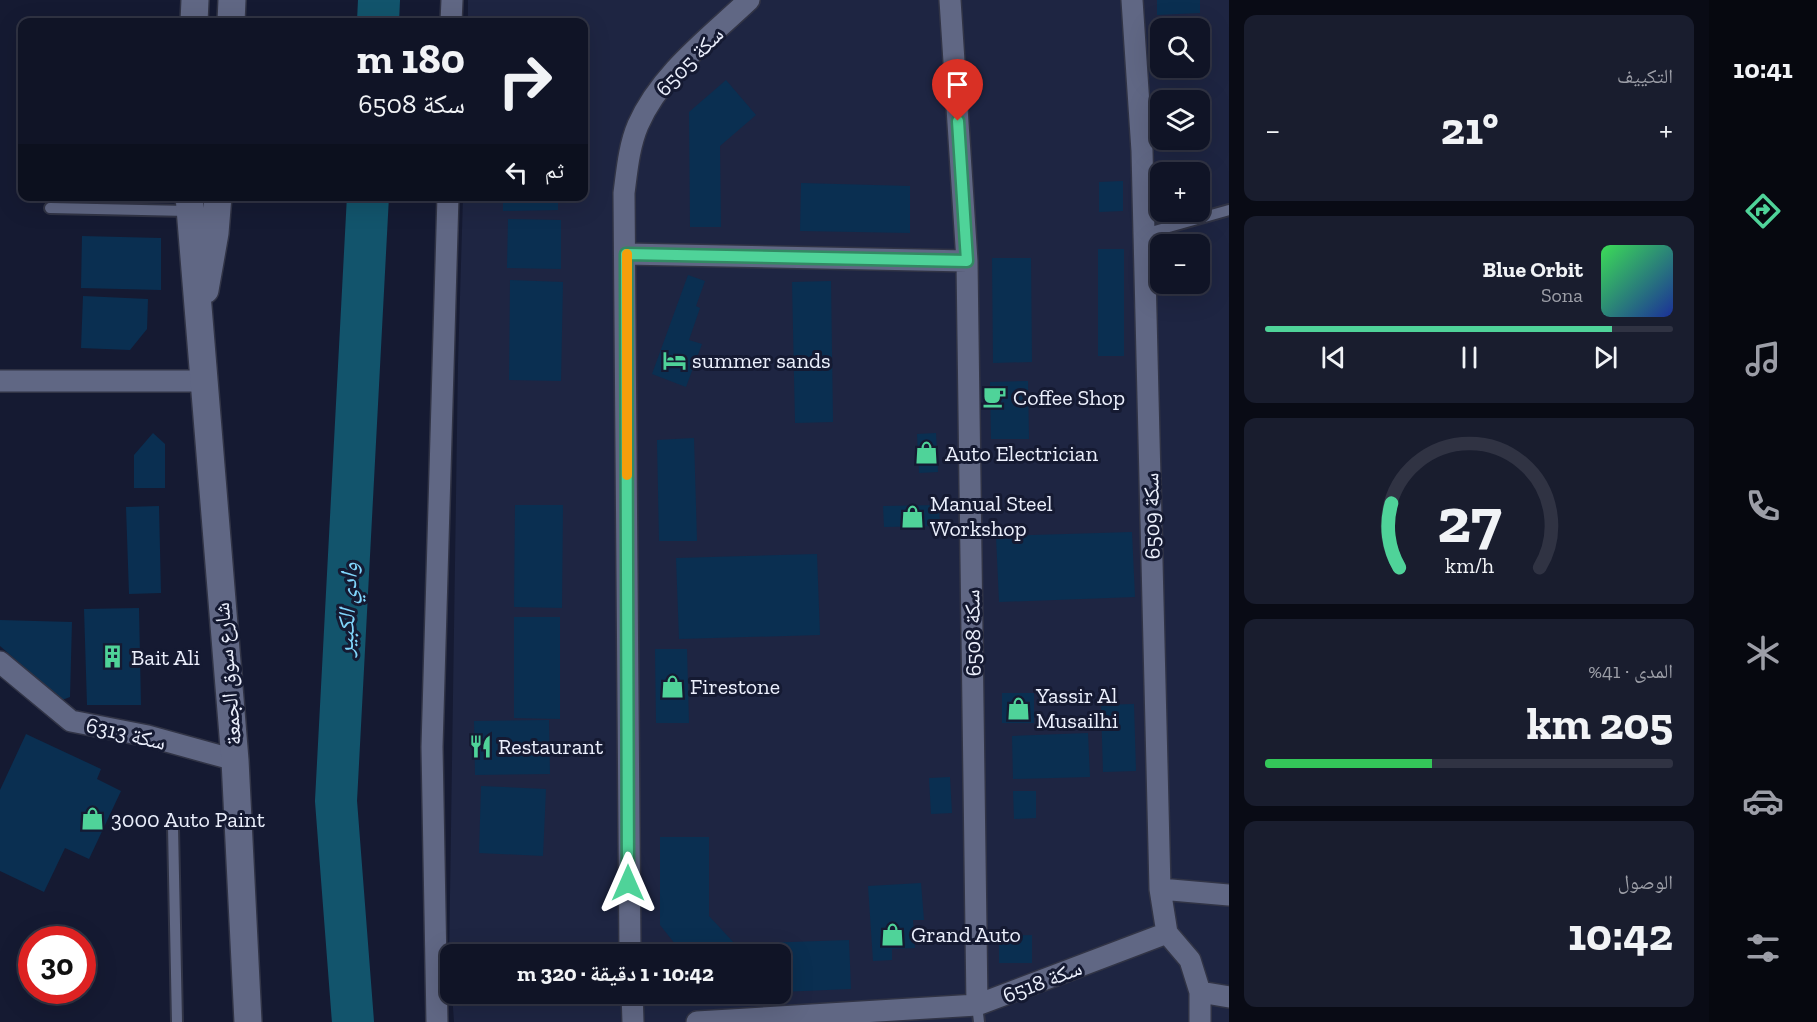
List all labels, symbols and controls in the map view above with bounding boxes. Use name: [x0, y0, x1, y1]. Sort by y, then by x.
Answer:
map controls: [1150, 18, 1210, 294]
button: search: [1150, 18, 1210, 78]
street label: سكة 6505: [650, 21, 729, 102]
text: 180 m: [357, 33, 465, 84]
icon: right: [486, 42, 564, 120]
text: 10:41: [1733, 53, 1793, 85]
pin: [932, 59, 983, 121]
text: التكييف: [1617, 64, 1673, 88]
icon: arrive: [941, 68, 974, 101]
text: سكة 6508: [358, 88, 465, 120]
button: layers: [1150, 90, 1210, 150]
text: 21°: [1441, 102, 1499, 156]
text: −: [1265, 110, 1280, 149]
text: +: [1659, 110, 1673, 149]
icon: left: [500, 156, 533, 189]
text: ثم: [545, 157, 564, 184]
button: +: [1150, 162, 1210, 222]
icon: directions: [1742, 190, 1784, 232]
button: −: [1150, 234, 1210, 294]
text: Blue Orbit: [1483, 256, 1583, 283]
text: Sona: [1541, 283, 1583, 307]
icon: music: [1742, 338, 1784, 380]
icon: previous: [1317, 341, 1350, 374]
icon: pause: [1453, 341, 1486, 374]
icon: next: [1589, 341, 1622, 374]
hotel icon: summer sands: [661, 347, 687, 373]
place label: summer sands: [692, 347, 831, 374]
cafe icon: Coffee Shop: [982, 384, 1008, 410]
place label: Coffee Shop: [1013, 384, 1125, 411]
shop icon: Auto Electrician: [914, 440, 940, 466]
place label: Auto Electrician: [945, 440, 1098, 467]
street label: سكة 6509: [1137, 472, 1166, 560]
text: 27: [1437, 483, 1501, 558]
icon: phone: [1742, 485, 1784, 527]
place label: Manual Steel Workshop: [930, 490, 1053, 542]
shop icon: Manual Steel Workshop: [899, 503, 925, 529]
text: km/h: [1445, 553, 1493, 578]
water label: وادي الكبير: [329, 561, 369, 659]
street label: سكة 6508: [958, 589, 987, 677]
street label: شارع سوق الجمعة: [208, 601, 247, 747]
icon: climate: [1742, 632, 1784, 674]
building icon: Bait Ali: [100, 644, 126, 670]
place label: Bait Ali: [131, 644, 200, 671]
text: المدى · 41%: [1588, 659, 1673, 683]
shop icon: Firestone: [659, 673, 685, 699]
place label: Firestone: [690, 673, 780, 700]
place label: Yassir Al Musailhi: [1035, 682, 1118, 734]
shop icon: Yassir Al Musailhi: [1005, 695, 1031, 721]
text: 205 km: [1527, 697, 1673, 751]
street label: سكة 6313: [83, 711, 168, 756]
restaurant icon: Restaurant: [467, 733, 493, 759]
place label: Restaurant: [498, 733, 604, 760]
icon: car: [1742, 780, 1784, 822]
shop icon: 3000 Auto Paint: [80, 806, 106, 832]
place label: 3000 Auto Paint: [111, 806, 266, 833]
position arrow: [596, 851, 660, 915]
text: الوصول: [1618, 870, 1673, 894]
text: 10:42: [1568, 908, 1673, 962]
shop icon: Grand Auto: [880, 921, 906, 947]
place label: Grand Auto: [911, 921, 1021, 948]
speed limit sign: 30: [18, 926, 96, 1004]
icon: filters: [1742, 927, 1784, 969]
street label: سكة 6518: [999, 954, 1086, 1009]
text: 10:42 · 1 دقيقة · 320 m: [517, 960, 714, 987]

